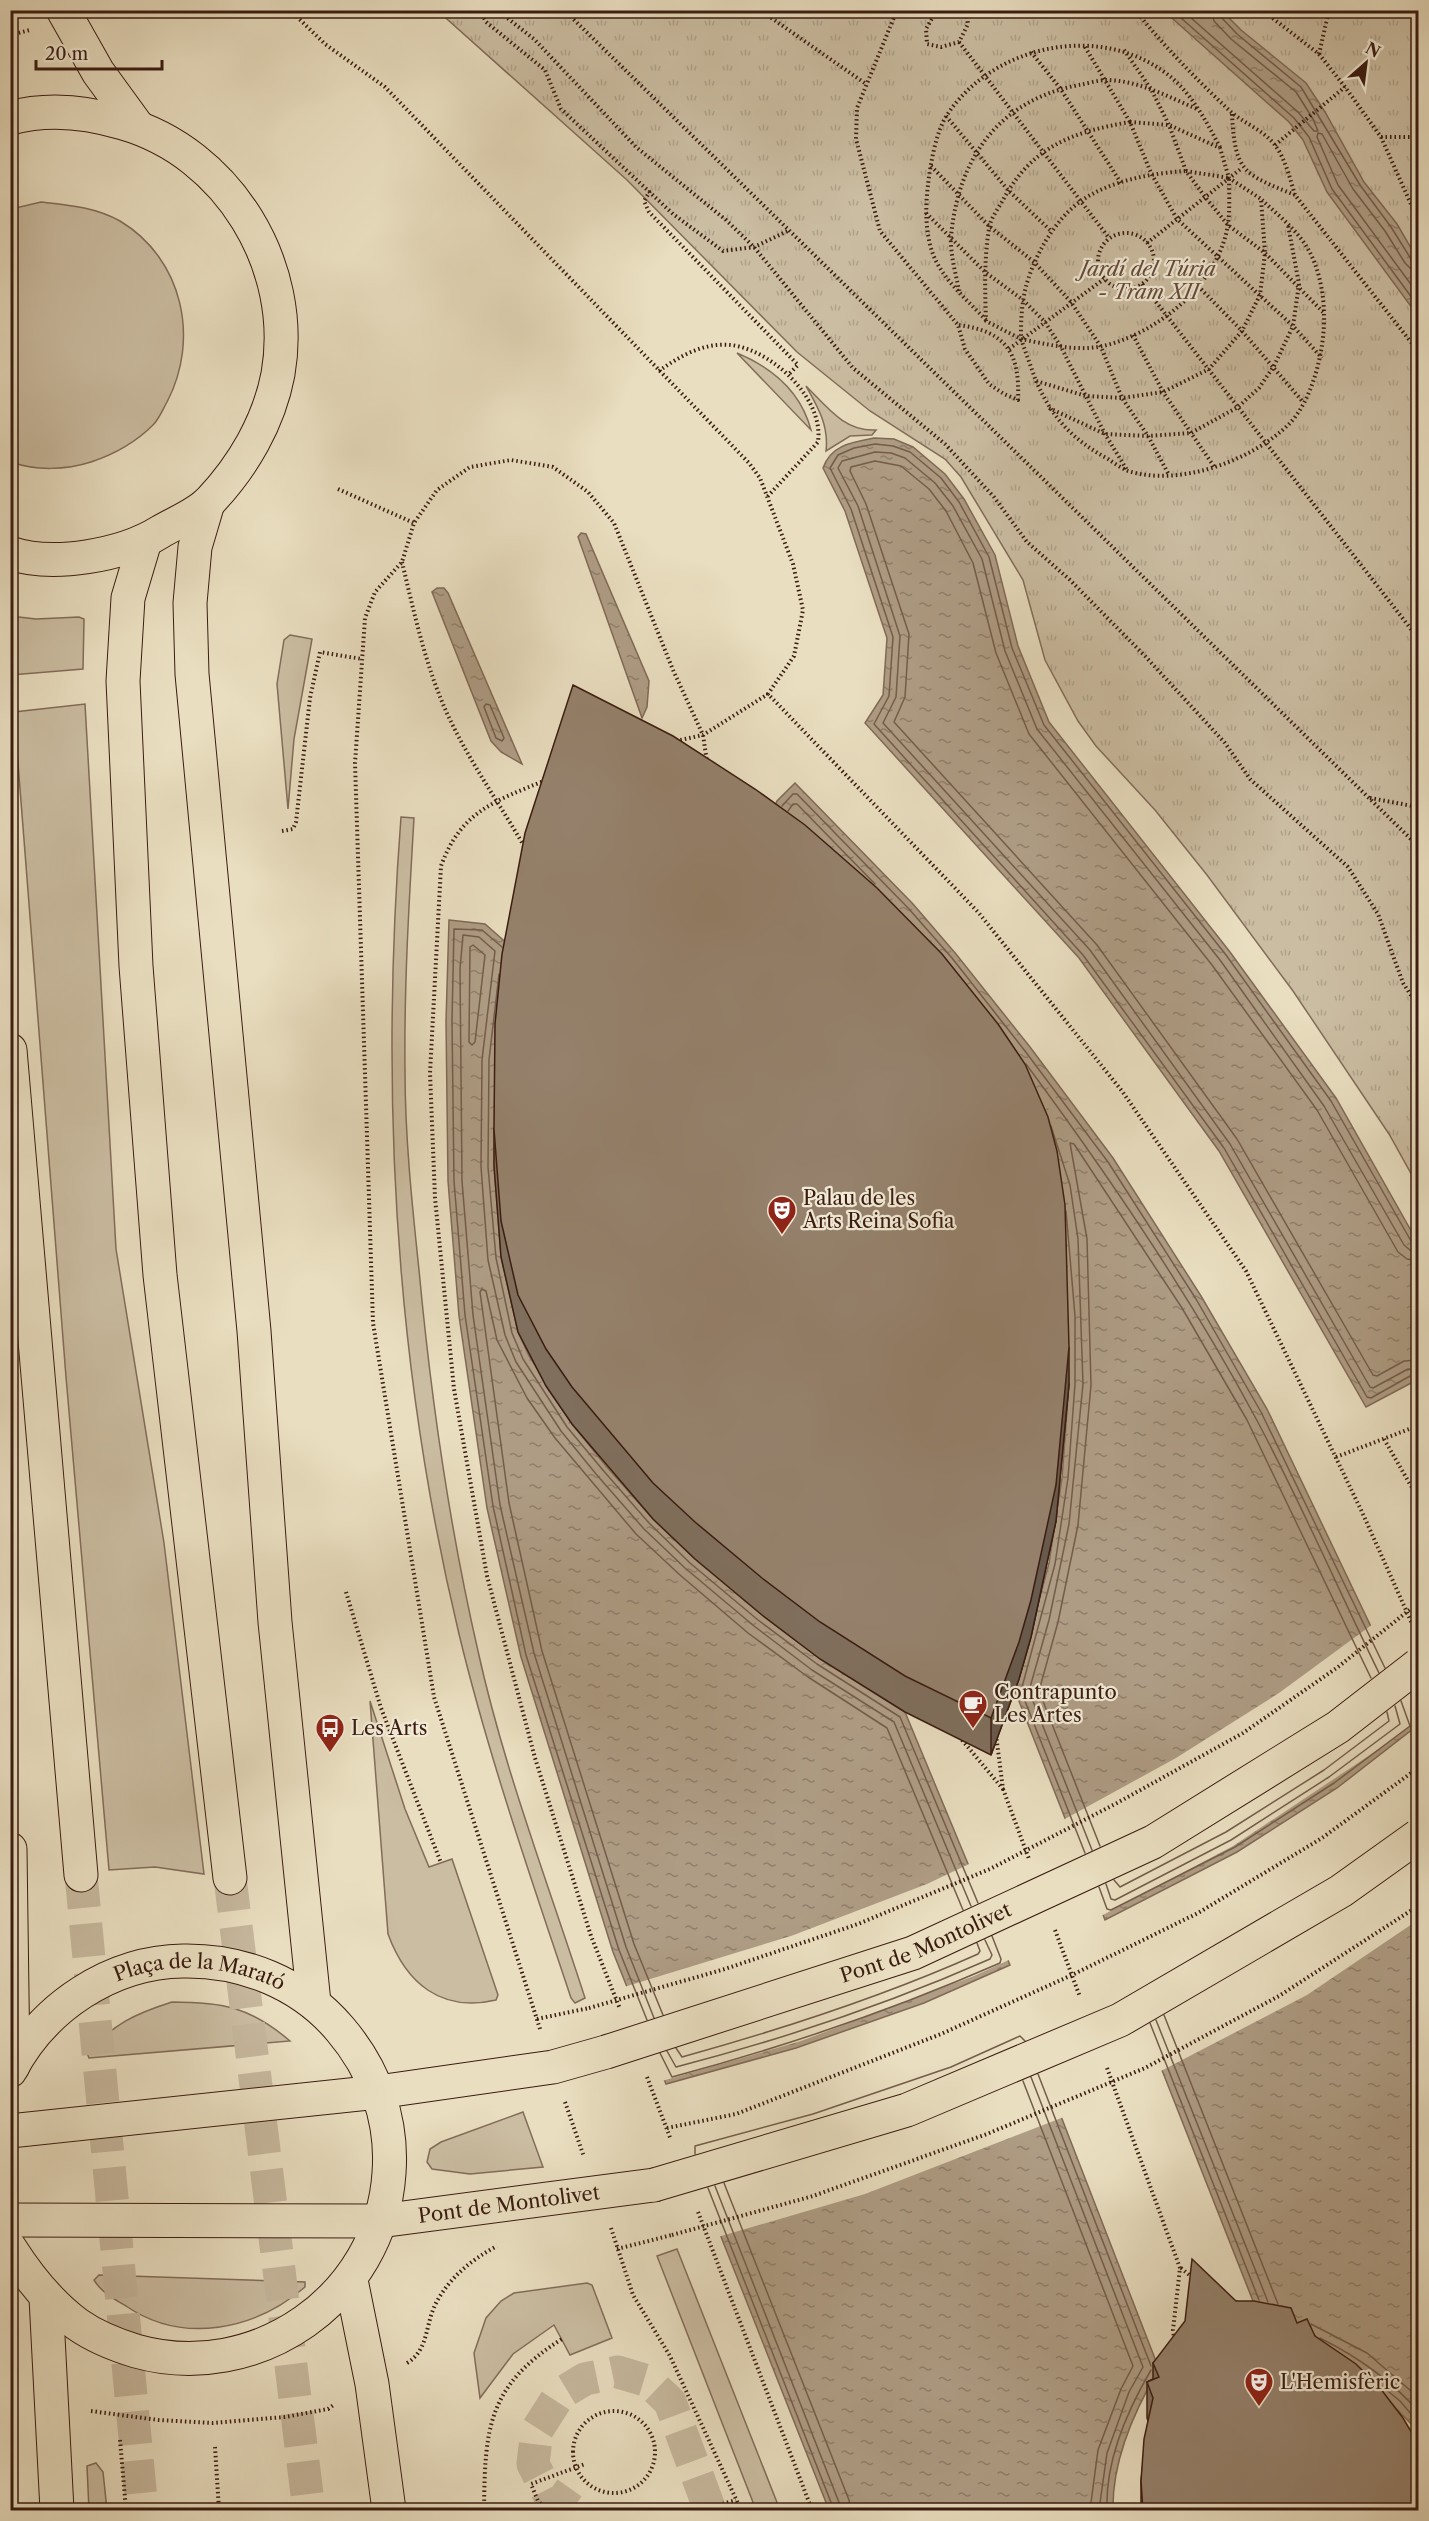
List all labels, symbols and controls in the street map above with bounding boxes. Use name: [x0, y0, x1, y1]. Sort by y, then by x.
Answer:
scale bar: [36, 33, 162, 71]
north arrow: [1336, 33, 1396, 93]
text: N: [1362, 38, 1384, 62]
text: 20 m: [45, 43, 89, 65]
park label: Jardí del Túria - Tram XII: [1074, 257, 1216, 304]
place label: Palau de les Arts Reina Sofia: [802, 1186, 955, 1233]
theatre icon: Palau de les Arts Reina Sofia: [766, 1194, 798, 1236]
place label: Contrapunto Les Artes: [994, 1680, 1117, 1727]
cafe icon: Contrapunto Les Artes: [957, 1688, 989, 1730]
bus stop icon: Les Arts: [314, 1712, 346, 1754]
place label: Les Arts: [351, 1716, 428, 1740]
street label: Pont de Montolivet: [837, 1897, 1015, 1988]
street label: Plaça de la Marató: [110, 1949, 289, 1995]
street label: Pont de Montolivet: [417, 2180, 601, 2228]
theatre icon: L'Hemisfèric: [1243, 2366, 1275, 2408]
place label: L'Hemisfèric: [1280, 2370, 1400, 2394]

